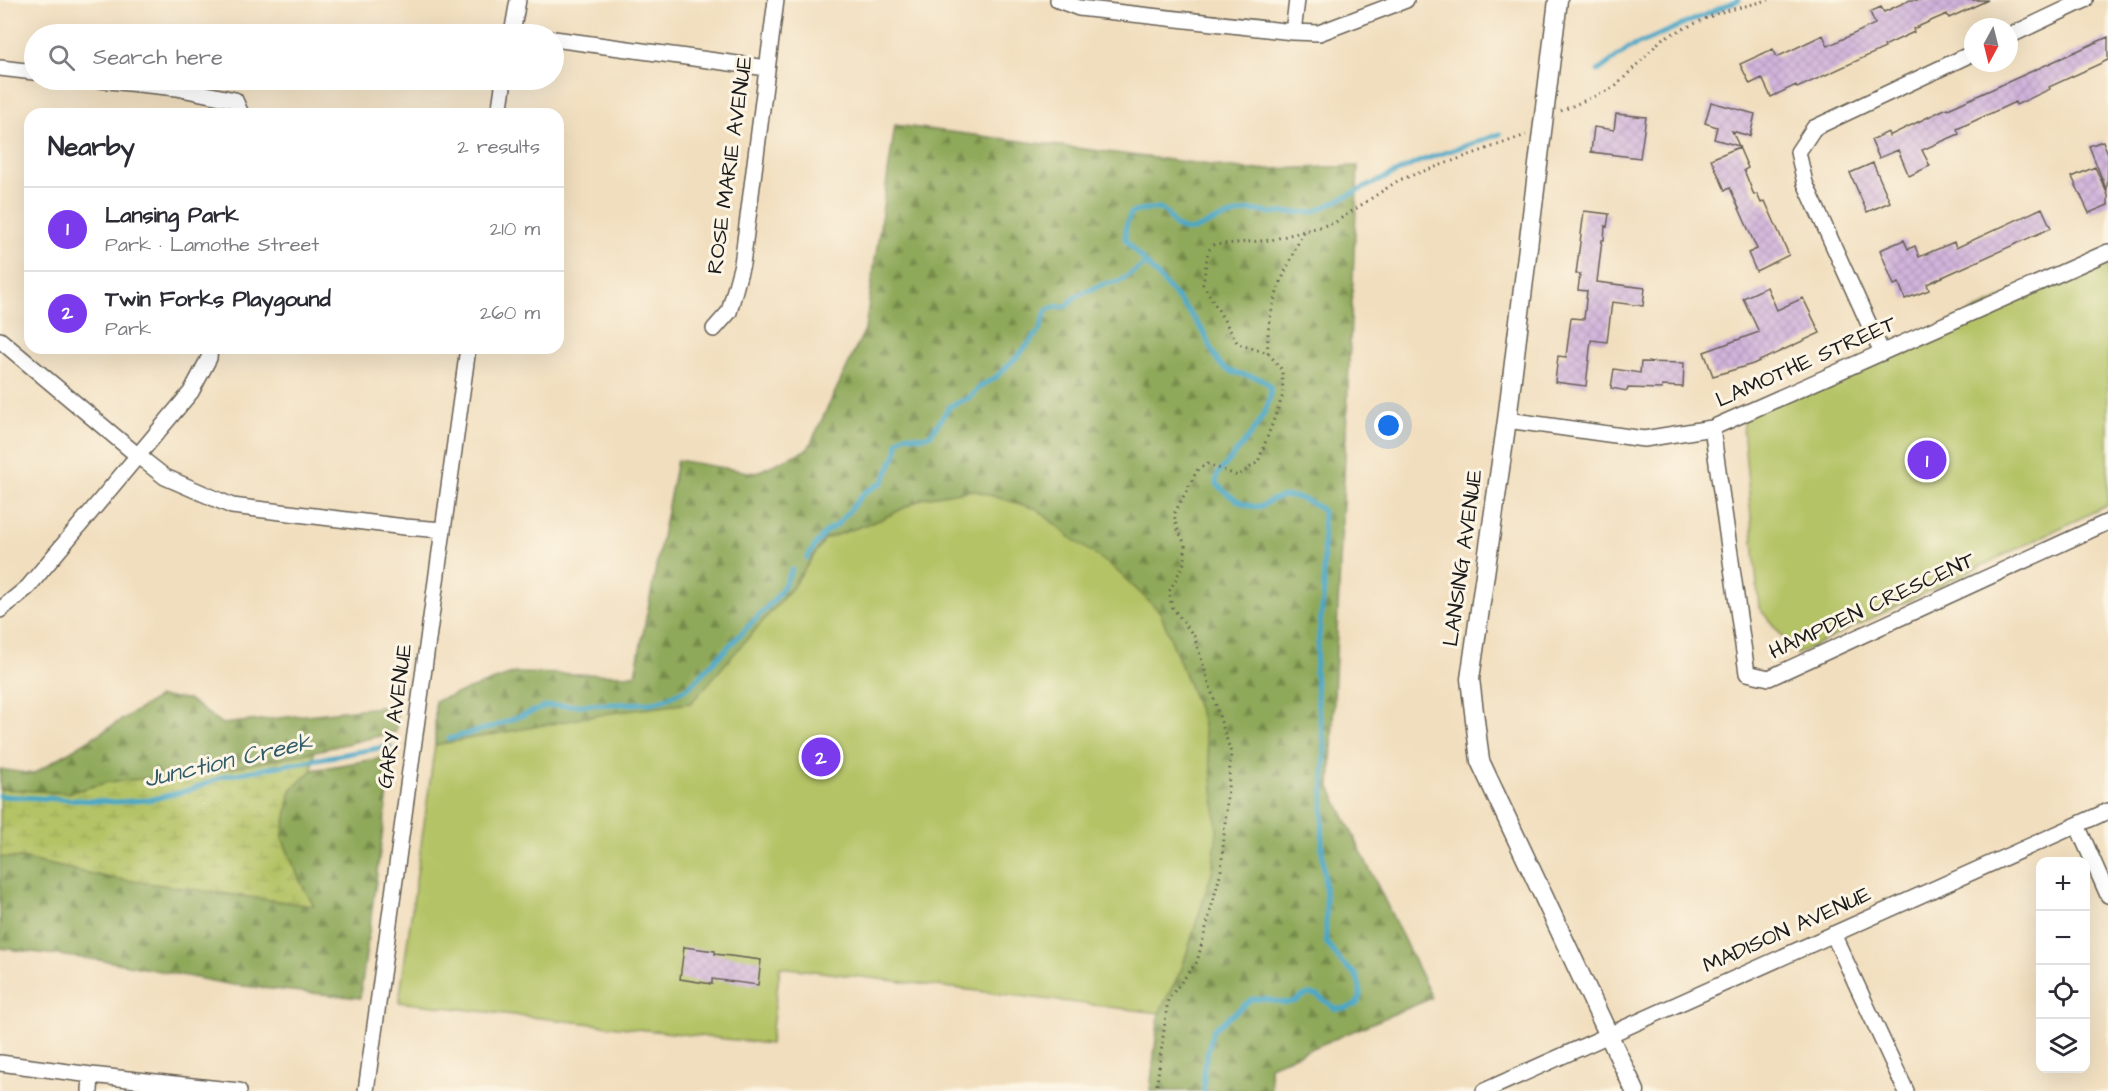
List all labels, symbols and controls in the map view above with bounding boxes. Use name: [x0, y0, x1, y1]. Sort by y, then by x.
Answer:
north arrow: [1964, 18, 2018, 72]
search box: [24, 24, 564, 90]
icon: search: [45, 41, 78, 74]
text: Search here: [93, 42, 223, 73]
street label: ROSE MARIE AVENUE: [699, 54, 761, 276]
text: Nearby: [48, 129, 135, 165]
text: 2 results: [457, 133, 540, 161]
text: Lansing Park: [105, 200, 239, 231]
text: 1: [66, 215, 69, 243]
text: 210 m: [490, 215, 540, 243]
text: Park · Lamothe Street: [105, 231, 319, 259]
text: Twin Forks Playgound: [105, 284, 331, 315]
text: 2: [62, 299, 73, 327]
text: 260 m: [480, 299, 540, 327]
street label: LAMOTHE STREET: [1711, 308, 1901, 416]
text: Park: [105, 315, 151, 343]
your location: [1374, 411, 1403, 440]
pin: 1: [1908, 438, 1946, 482]
street label: LANSING AVENUE: [1435, 467, 1491, 649]
street label: HAMPDEN CRESCENT: [1764, 544, 1980, 667]
street label: GARY AVENUE: [370, 642, 420, 790]
water label: Junction Creek: [141, 725, 317, 797]
pin: 2: [802, 734, 840, 780]
map controls: [2036, 857, 2090, 1073]
button: +: [2036, 857, 2090, 911]
street label: MADISON AVENUE: [1698, 879, 1876, 981]
button: −: [2036, 911, 2090, 965]
button: locate: [2036, 965, 2090, 1019]
button: layers: [2036, 1019, 2090, 1073]

